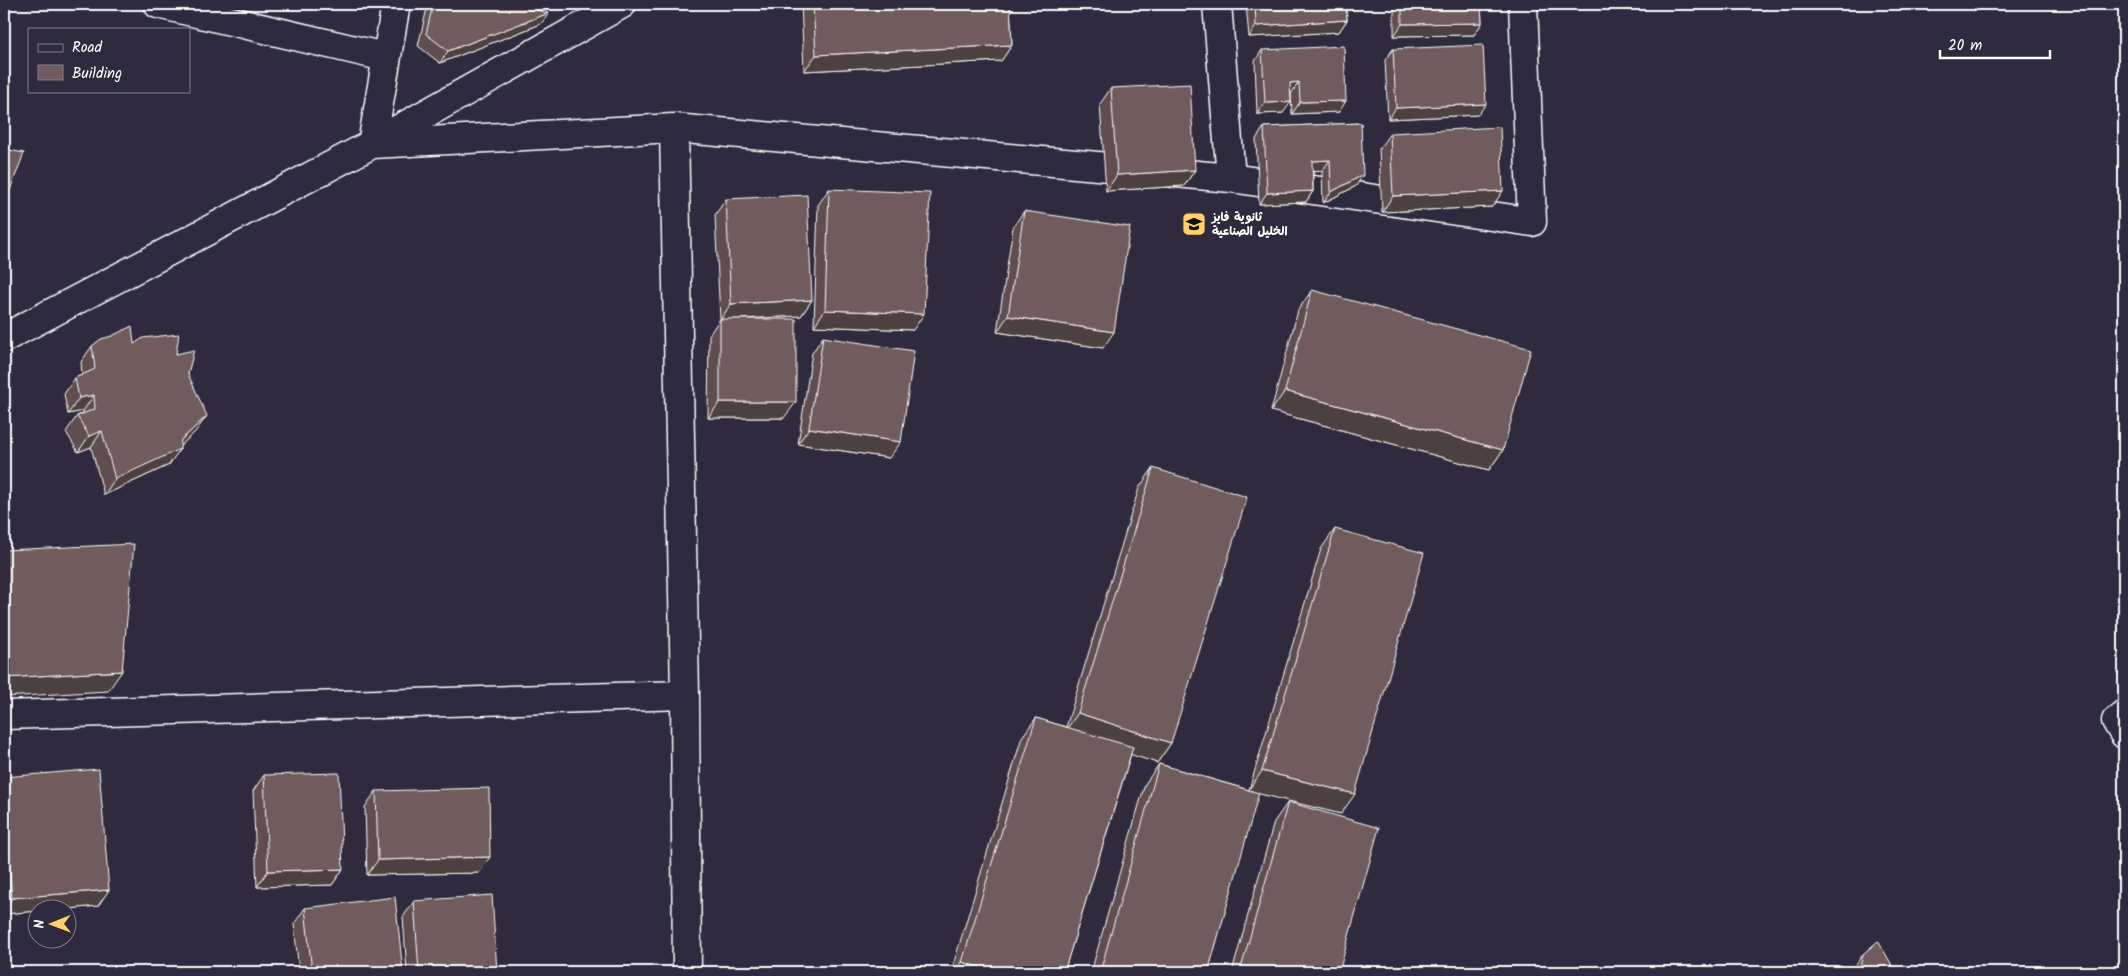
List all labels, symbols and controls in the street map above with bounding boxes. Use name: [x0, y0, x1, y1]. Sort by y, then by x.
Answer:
legend: [28, 28, 190, 92]
scale bar: [1940, 28, 2050, 60]
text: 20 m: [1948, 34, 1982, 58]
text: Road: [72, 36, 103, 60]
text: Building: [72, 62, 122, 86]
place label: ثانوية فايز الخليل الصناعية: [1211, 208, 1288, 241]
school or university icon: ثانوية فايز الخليل الصناعية: [1181, 211, 1207, 237]
north arrow: [28, 898, 78, 948]
text: N: [29, 919, 51, 929]

